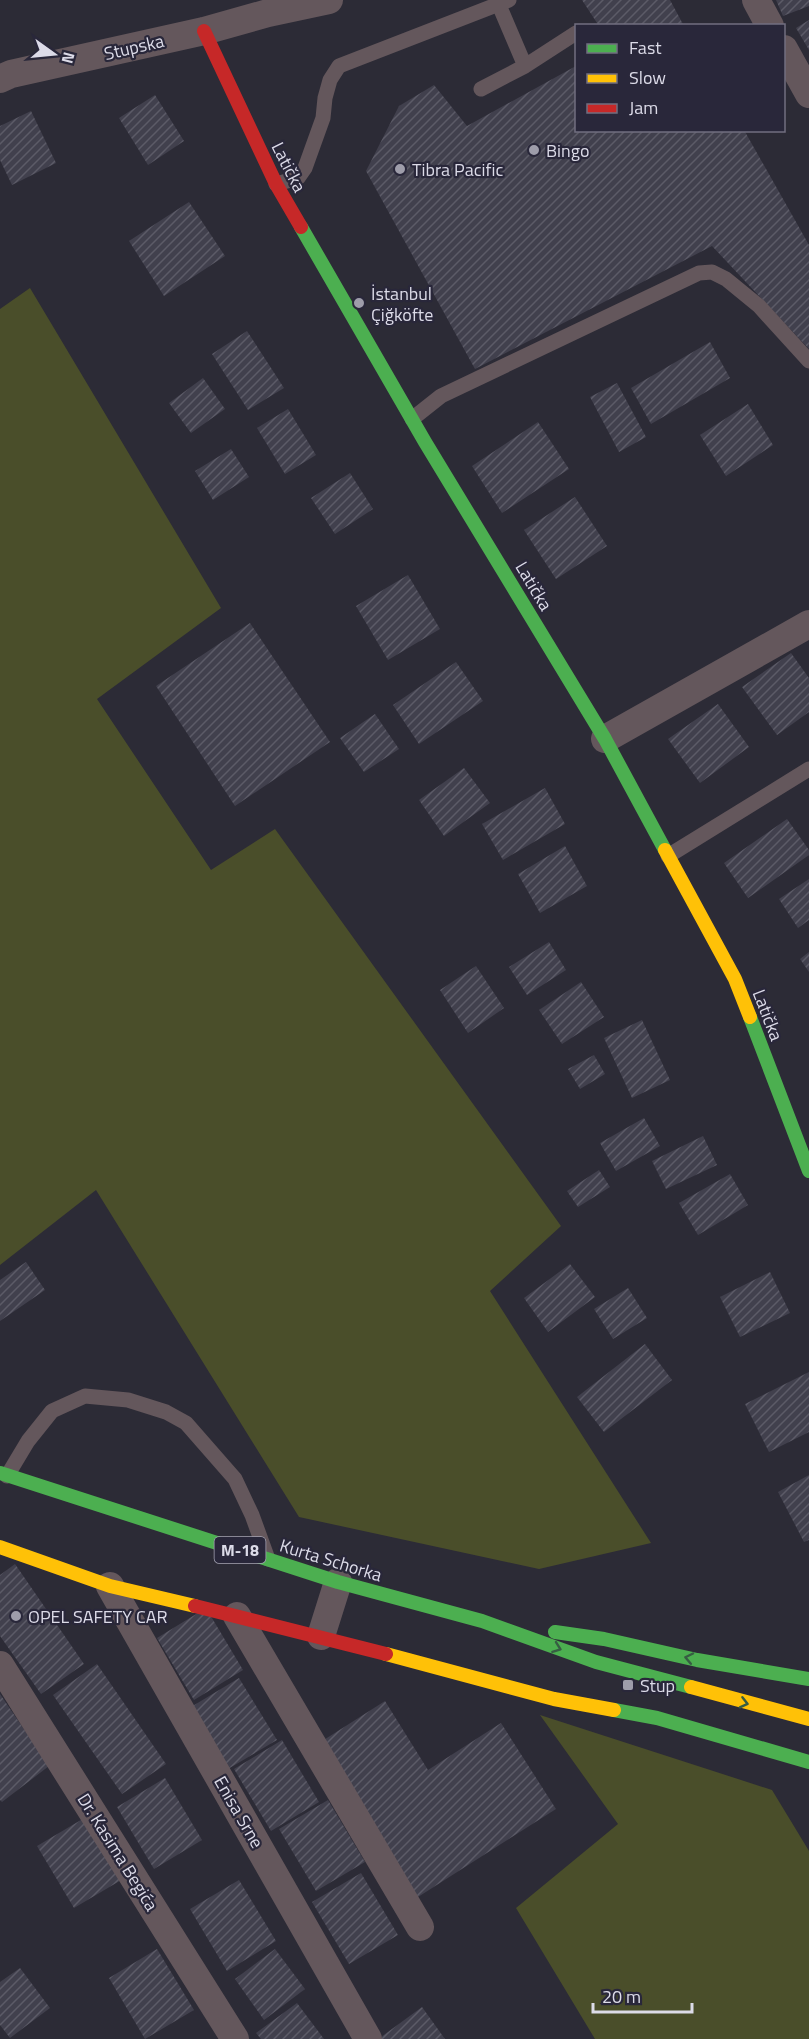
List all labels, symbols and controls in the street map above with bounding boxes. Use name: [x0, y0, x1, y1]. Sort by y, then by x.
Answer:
north arrow: [24, 24, 84, 84]
legend: [575, 24, 785, 132]
street label: Stupska: [101, 27, 167, 67]
text: Fast: [629, 34, 662, 61]
text: N: [55, 49, 82, 66]
text: Slow: [629, 64, 666, 91]
text: Jam: [629, 94, 658, 121]
street label: Latička: [265, 137, 313, 197]
place label: Bingo: [546, 137, 589, 164]
marker: Bingo: [527, 143, 541, 157]
place label: Tibra Pacific: [412, 156, 503, 183]
marker: Tibra Pacific: [393, 162, 407, 176]
place label: İstanbul Çiğköfte: [371, 280, 433, 328]
marker: İstanbul Çiğköfte: [352, 296, 366, 310]
street label: Latička: [509, 556, 559, 616]
street label: Latička: [746, 985, 790, 1045]
street label: Kurta Schorka: [277, 1532, 385, 1588]
road number: M-18: [214, 1537, 266, 1563]
place label: OPEL SAFETY CAR: [28, 1603, 168, 1630]
marker: OPEL SAFETY CAR: [9, 1609, 23, 1623]
one-way arrow: [551, 1640, 562, 1653]
one-way arrow: [685, 1652, 695, 1665]
place label: Stup: [640, 1672, 675, 1699]
marker: Stup: [621, 1678, 635, 1692]
one-way arrow: [739, 1695, 749, 1708]
street label: Enisa Srne: [207, 1771, 271, 1853]
street label: Dr. Kasima Begića: [71, 1788, 165, 1916]
scale bar: [593, 1976, 692, 2014]
text: 20 m: [602, 1983, 641, 2010]

